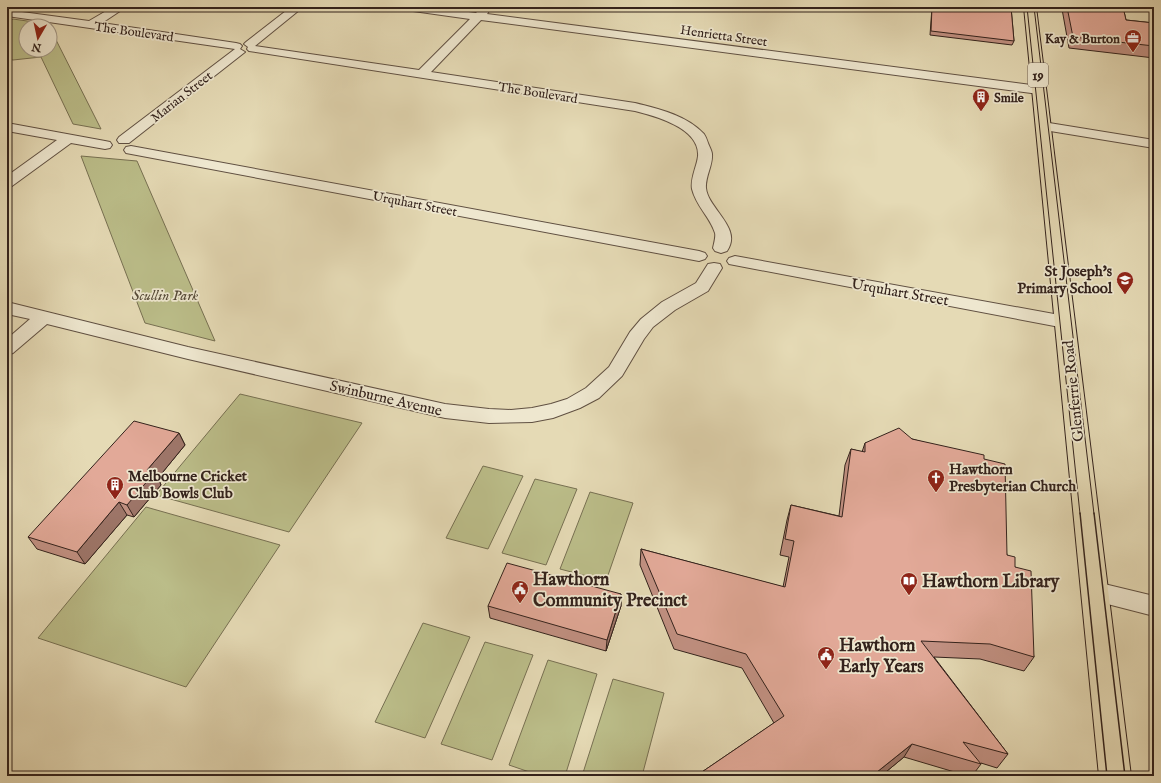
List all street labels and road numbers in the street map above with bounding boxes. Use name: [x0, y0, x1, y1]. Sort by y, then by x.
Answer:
street label: The Boulevard: [93, 18, 175, 46]
street label: Henrietta Street: [679, 22, 769, 51]
road number: 19: [1028, 63, 1048, 87]
street label: Marian Street: [148, 67, 217, 127]
street label: The Boulevard: [497, 79, 579, 108]
street label: Urquhart Street: [371, 188, 459, 221]
street label: Urquhart Street: [850, 275, 950, 310]
street label: Glenferrie Road: [1059, 338, 1088, 443]
street label: Swinburne Avenue: [328, 376, 444, 421]

